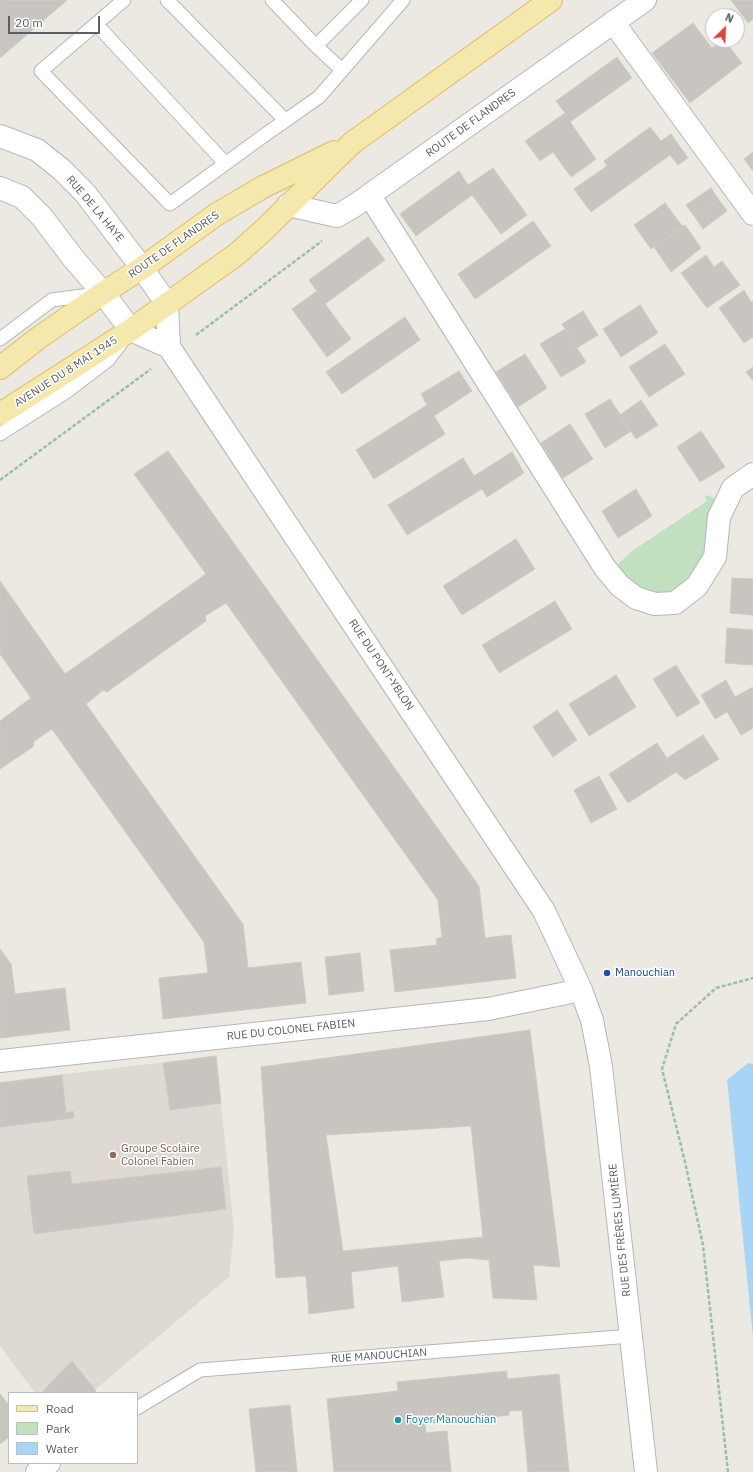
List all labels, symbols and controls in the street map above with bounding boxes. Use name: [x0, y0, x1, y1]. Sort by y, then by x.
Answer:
scale bar: [10, 8, 102, 34]
north arrow: [705, 8, 745, 48]
text: N: [723, 10, 736, 26]
text: 20 m: [15, 15, 43, 30]
street label: ROUTE DE FLANDRES: [424, 86, 518, 160]
street label: RUE DE LA HAYE: [63, 173, 127, 245]
street label: ROUTE DE FLANDRES: [126, 209, 222, 281]
street label: AVENUE DU 8 MAI 1945: [12, 334, 120, 410]
street label: RUE DU PONT-YBLON: [346, 617, 416, 713]
place label: Manouchian: [615, 966, 675, 980]
marker: Manouchian: [602, 968, 612, 978]
street label: RUE DU COLONEL FABIEN: [226, 1017, 356, 1043]
place label: Groupe Scolaire Colonel Fabien: [121, 1142, 200, 1168]
marker: Groupe Scolaire Colonel Fabien: [108, 1150, 118, 1160]
street label: RUE DES FRÈRES LUMIÈRE: [606, 1163, 634, 1297]
street label: RUE MANOUCHIAN: [331, 1346, 427, 1366]
legend: [8, 1392, 138, 1464]
text: Road: [46, 1401, 74, 1416]
place label: Foyer Manouchian: [406, 1413, 496, 1427]
marker: Foyer Manouchian: [393, 1415, 403, 1425]
text: Park: [46, 1421, 70, 1436]
text: Water: [46, 1441, 78, 1456]

